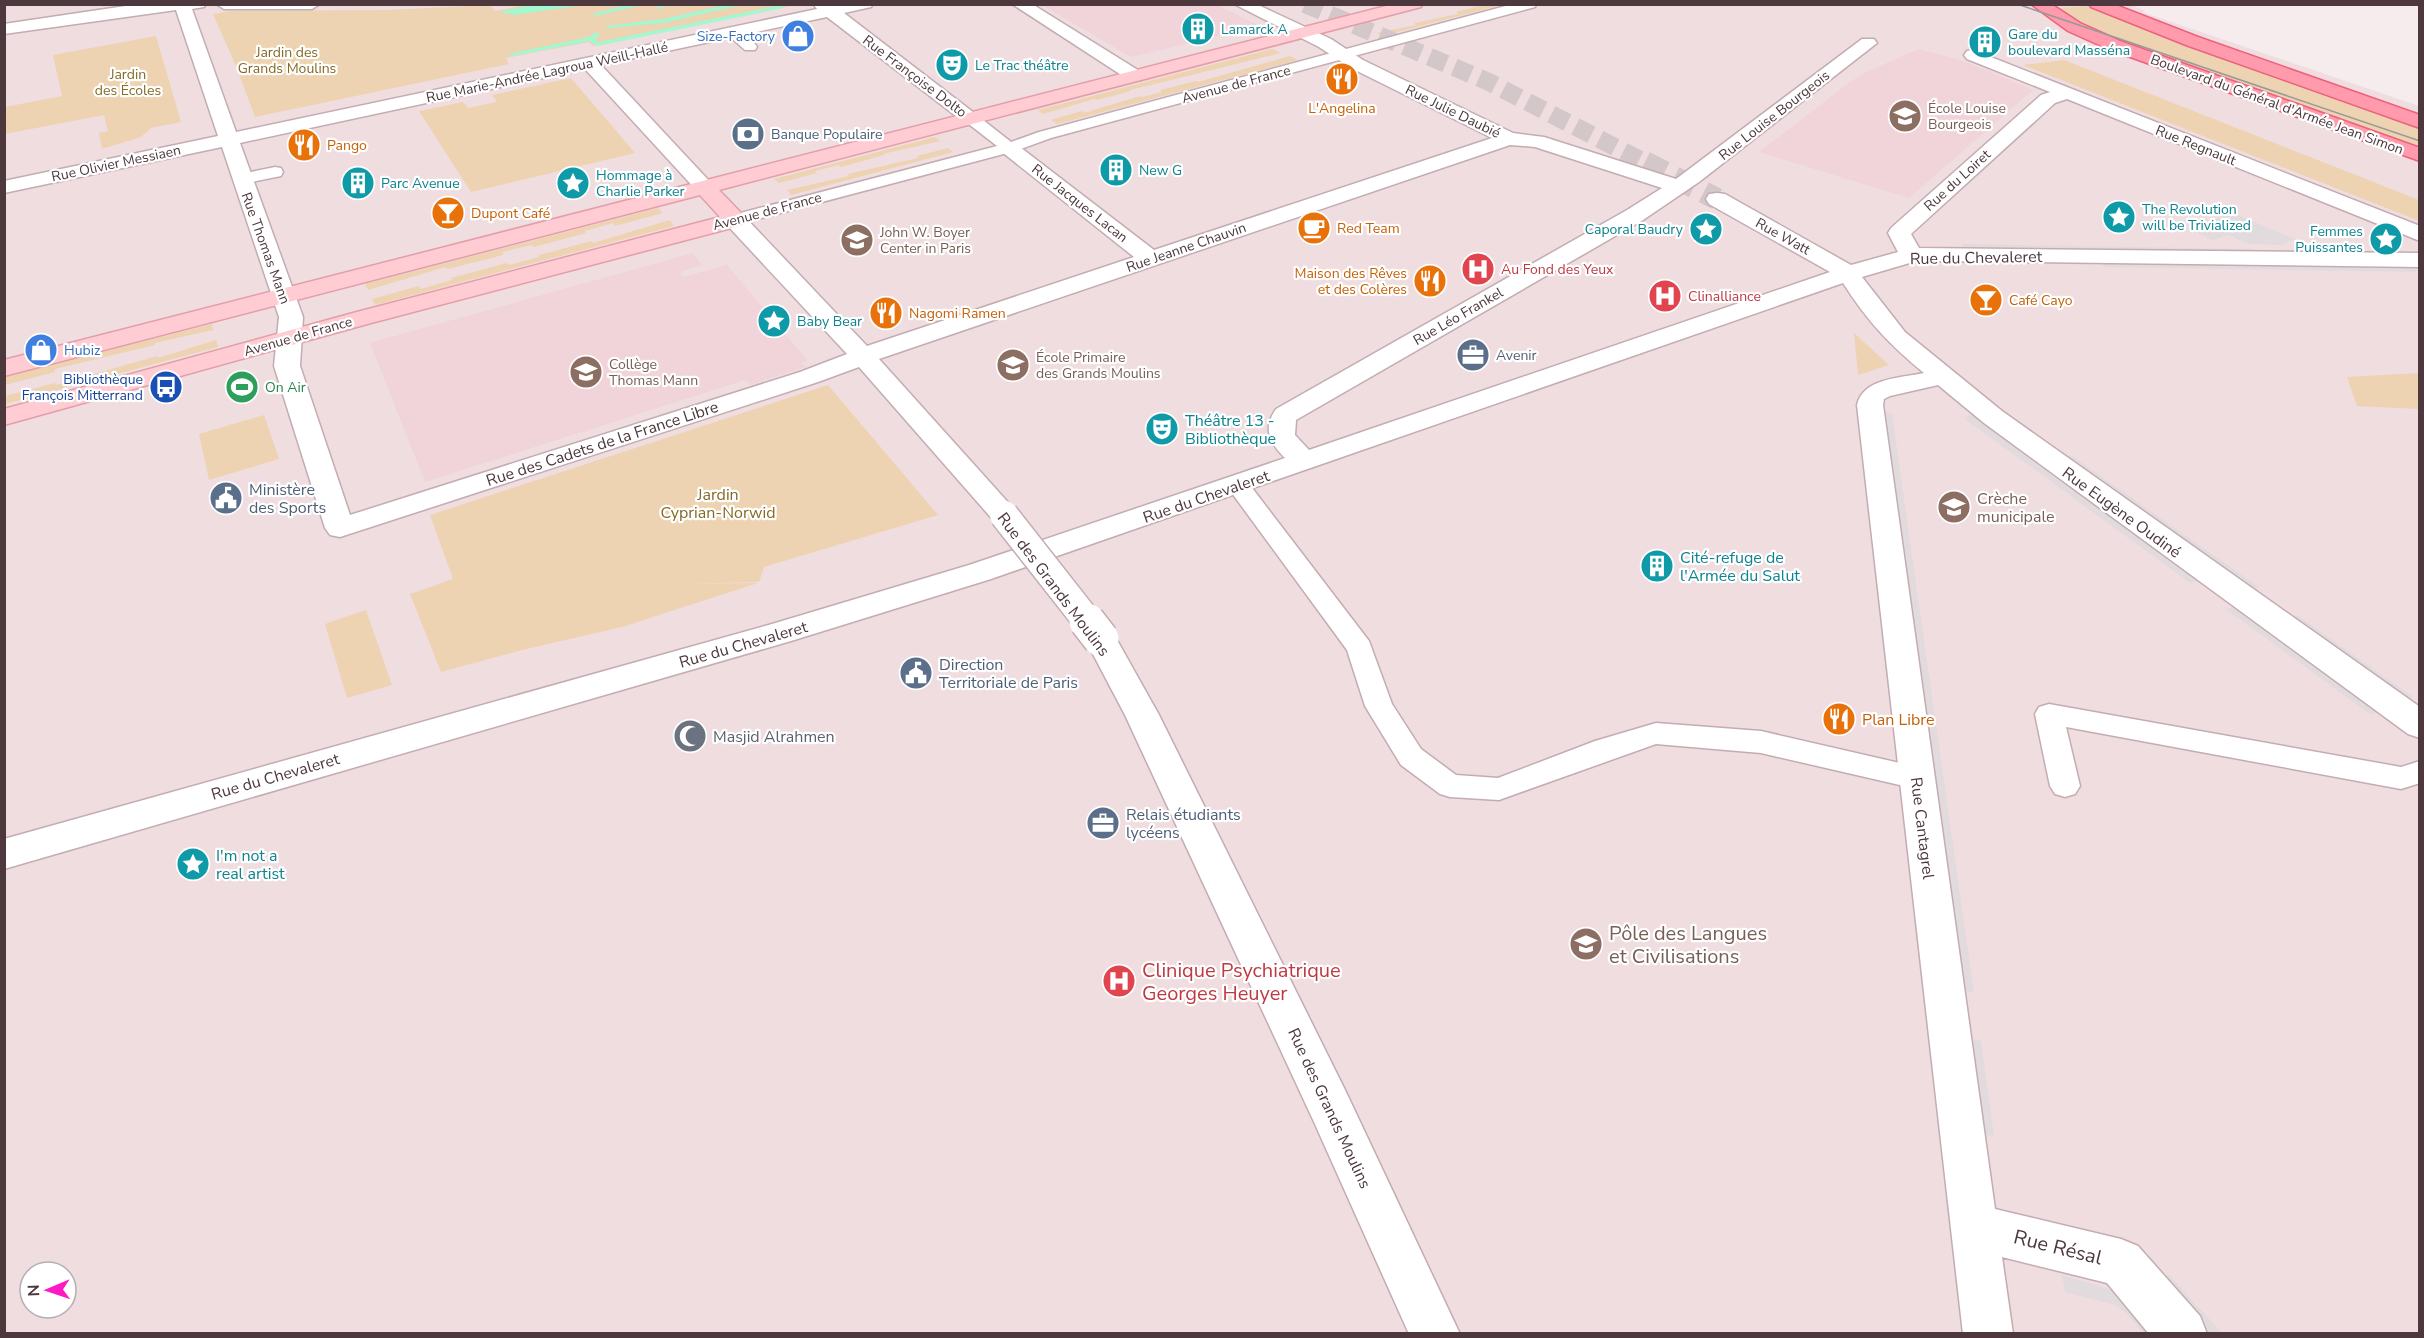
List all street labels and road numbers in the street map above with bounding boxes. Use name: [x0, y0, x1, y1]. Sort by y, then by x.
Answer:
street label: Rue Françoise Dolto: [859, 31, 971, 122]
street label: Rue Marie-Andrée Lagroua Weill-Hallé: [424, 38, 670, 107]
street label: Boulevard du Général d'Armée Jean Simon: [2148, 50, 2406, 159]
street label: Avenue de France: [1180, 61, 1293, 108]
street label: Rue Louise Bourgeois: [1715, 66, 1834, 165]
street label: Rue Julie Daubié: [1402, 80, 1504, 143]
street label: Rue Regnault: [2153, 121, 2239, 170]
street label: Rue Olivier Messiaen: [50, 140, 183, 186]
street label: Rue du Loiret: [1920, 145, 1995, 215]
street label: Rue Jacques Lacan: [1028, 160, 1132, 247]
street label: Avenue de France: [711, 188, 824, 235]
street label: Rue Thomas Mann: [237, 190, 295, 307]
street label: Rue Watt: [1752, 214, 1814, 259]
street label: Rue Jeanne Chauvin: [1124, 218, 1249, 277]
street label: Rue du Chevaleret: [1910, 246, 2043, 270]
street label: Rue Léo Frankel: [1410, 283, 1507, 350]
street label: Avenue de France: [242, 312, 355, 361]
street label: Rue des Cadets de la France Libre: [483, 396, 721, 492]
street label: Rue Eugène Oudiné: [2057, 462, 2185, 563]
street label: Rue du Chevaleret: [1140, 465, 1273, 529]
street label: Rue des Grands Moulins: [992, 508, 1115, 661]
street label: Rue du Chevaleret: [677, 616, 810, 674]
street label: Rue du Chevaleret: [209, 748, 342, 806]
street label: Rue Cantagrel: [1905, 776, 1939, 881]
street label: Rue des Grands Moulins: [1282, 1025, 1376, 1192]
street label: Rue Résal: [2011, 1223, 2105, 1272]

